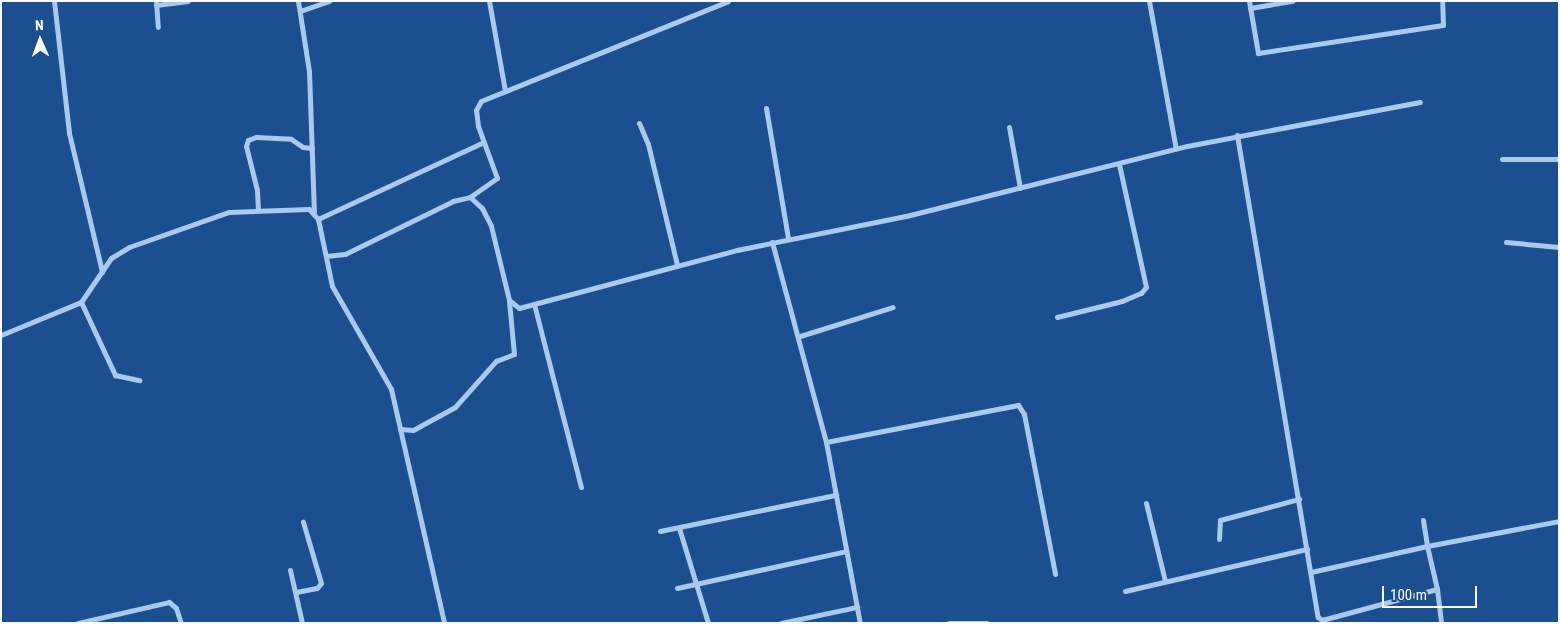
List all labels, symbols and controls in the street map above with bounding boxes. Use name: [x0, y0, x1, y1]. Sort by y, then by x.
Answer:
north arrow: [15, 15, 65, 65]
text: N: [35, 17, 44, 33]
scale bar: [1385, 576, 1480, 608]
text: 100 m: [1390, 586, 1427, 604]

